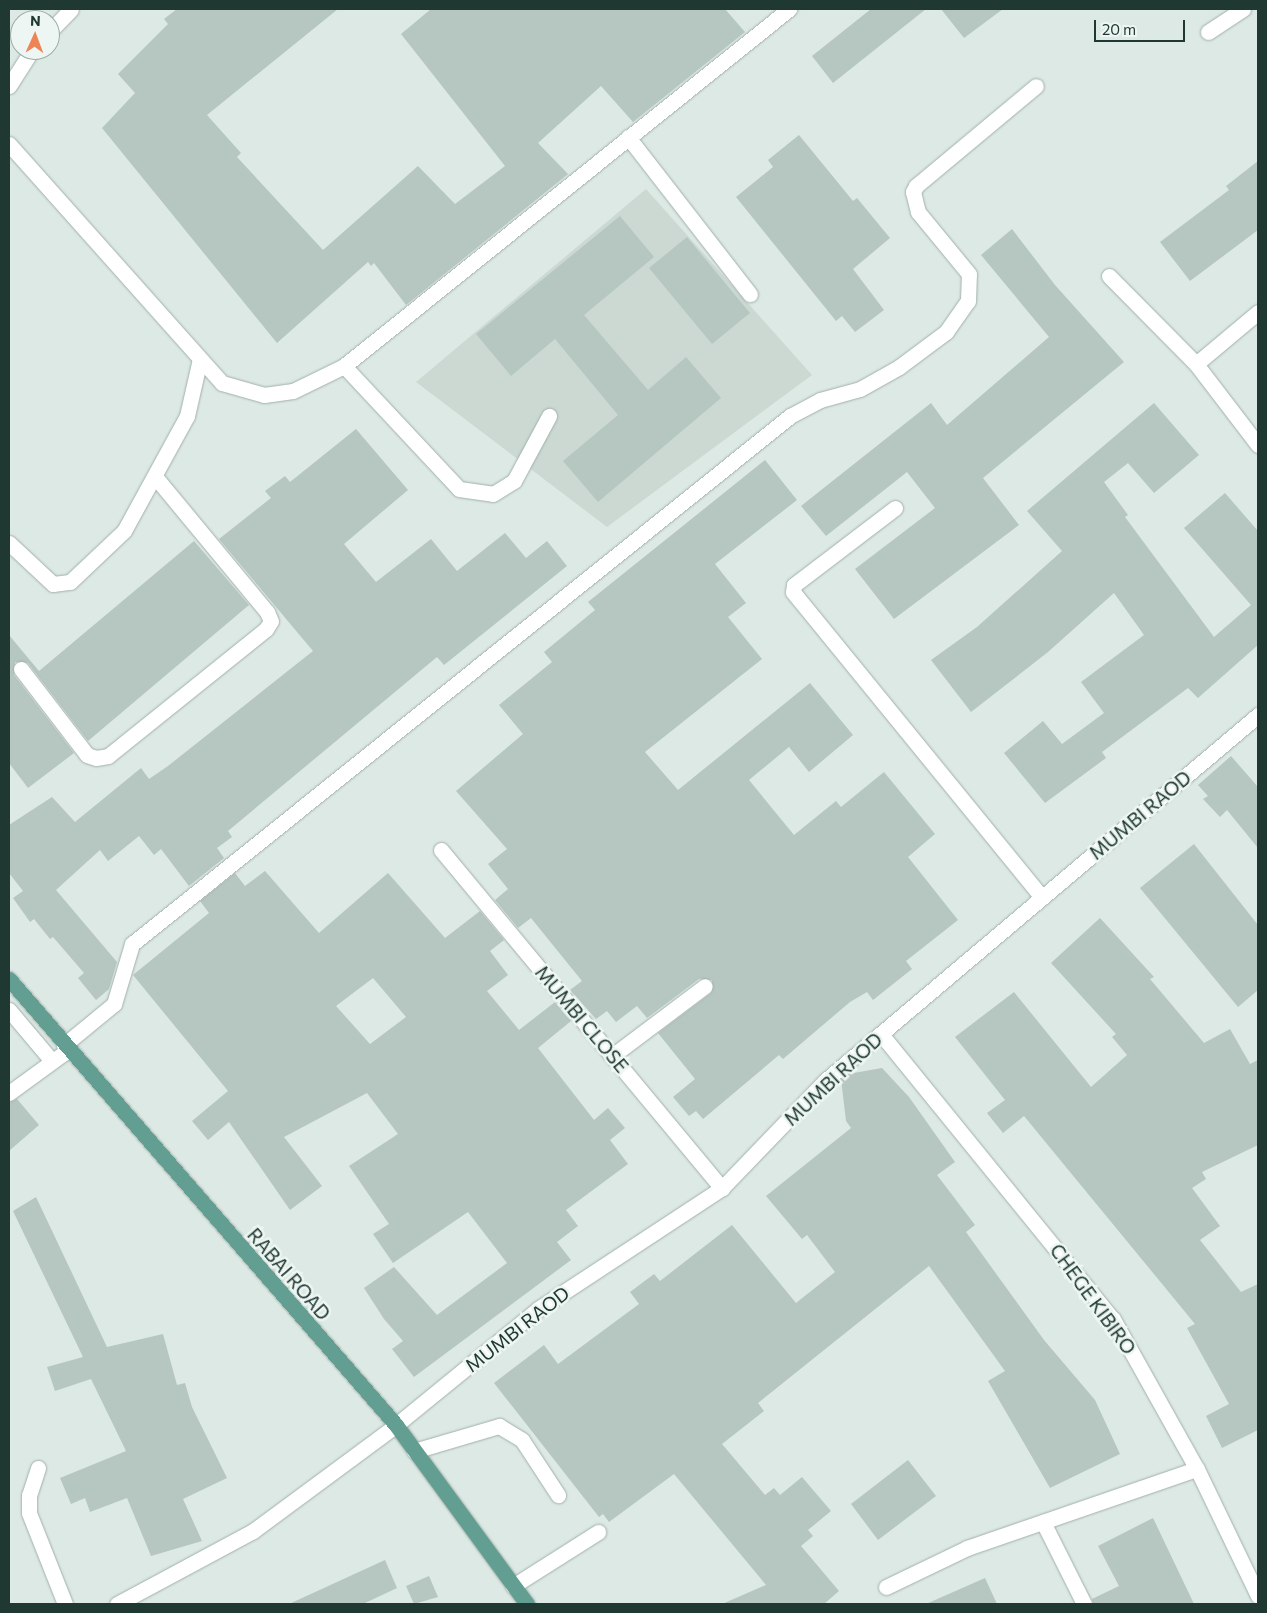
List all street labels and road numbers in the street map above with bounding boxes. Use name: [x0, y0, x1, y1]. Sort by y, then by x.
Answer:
street label: MUMBI RAOD: [1084, 766, 1196, 864]
street label: MUMBI CLOSE: [531, 961, 633, 1077]
street label: MUMBI RAOD: [779, 1028, 887, 1130]
street label: RABAI ROAD: [243, 1223, 335, 1325]
street label: CHEGE KIBIRO: [1045, 1239, 1141, 1359]
street label: MUMBI RAOD: [460, 1281, 574, 1377]

